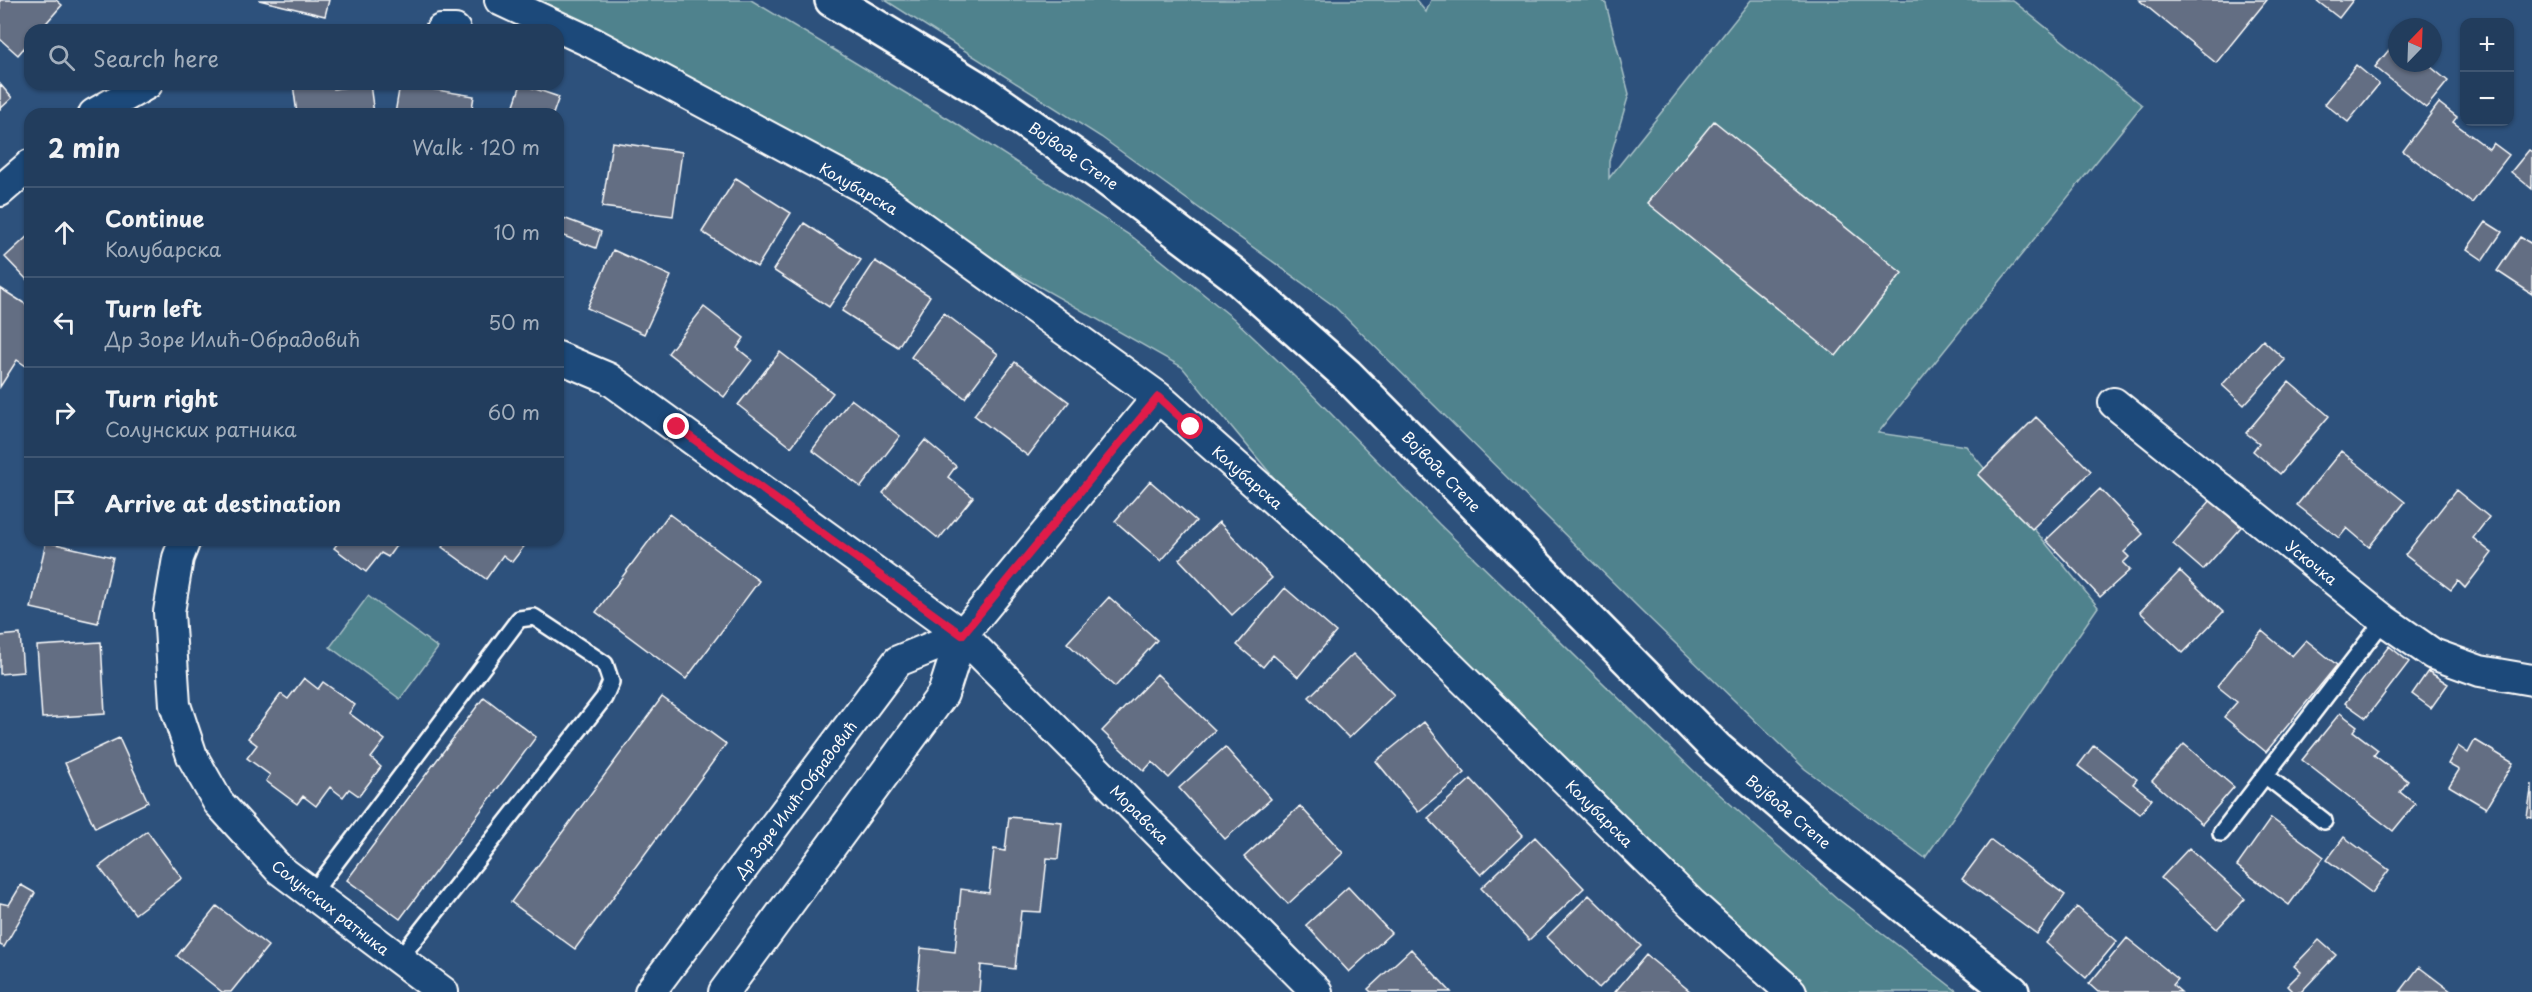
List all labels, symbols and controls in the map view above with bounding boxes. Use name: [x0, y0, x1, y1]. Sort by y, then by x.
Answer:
north arrow: [2388, 18, 2442, 72]
map controls: [2460, 18, 2514, 126]
button: +: [2460, 18, 2514, 72]
search box: [24, 24, 564, 90]
icon: search: [45, 41, 78, 74]
text: Search here: [93, 41, 219, 74]
button: −: [2460, 72, 2514, 126]
street label: Војводе Степе: [1024, 115, 1124, 195]
text: 2 min: [48, 128, 121, 167]
text: Walk · 120 m: [412, 132, 540, 162]
street label: Колубарска: [816, 156, 903, 220]
text: Continue: [105, 201, 204, 234]
icon: ahead: [48, 216, 81, 249]
text: 10 m: [493, 217, 540, 247]
text: Колубарска: [105, 234, 221, 264]
text: Turn left: [105, 291, 202, 324]
icon: left: [48, 306, 81, 339]
text: 50 m: [488, 307, 540, 337]
text: Др Зоре Илић-Обрадовић: [105, 324, 360, 354]
text: Turn right: [105, 381, 218, 414]
icon: right: [48, 396, 81, 429]
text: 60 m: [488, 397, 540, 427]
route end: [663, 413, 689, 439]
route start: [1177, 413, 1203, 439]
text: Солунских ратника: [105, 414, 297, 444]
street label: Војводе Степе: [1397, 425, 1487, 517]
street label: Колубарска: [1208, 440, 1289, 515]
icon: arrive: [48, 486, 81, 519]
text: Arrive at destination: [105, 486, 341, 519]
street label: Ускочка: [2281, 534, 2343, 590]
street label: Др Зоре Илић-Обрадовић: [728, 716, 862, 883]
street label: Војводе Степе: [1741, 768, 1837, 854]
street label: Колубарска: [1561, 774, 1639, 852]
street label: Моравска: [1105, 779, 1175, 849]
street label: Солунских ратника: [267, 854, 395, 961]

